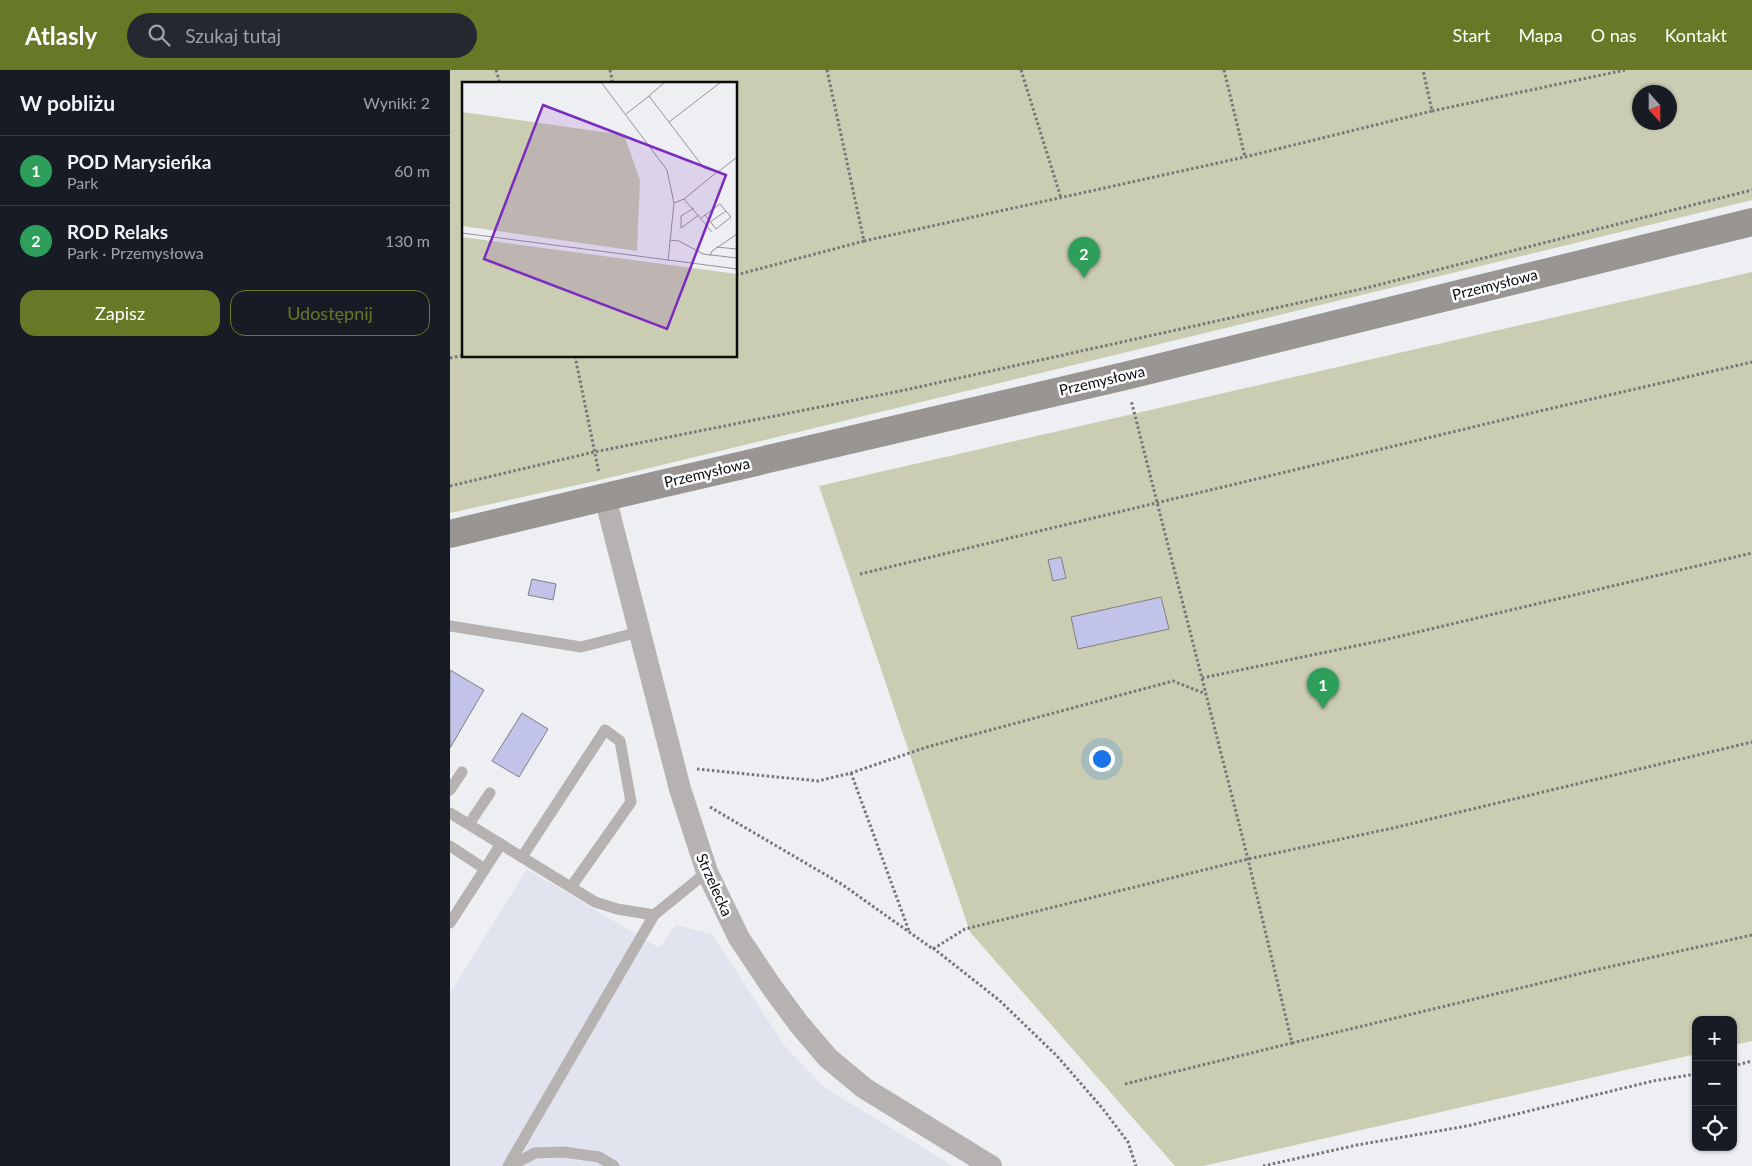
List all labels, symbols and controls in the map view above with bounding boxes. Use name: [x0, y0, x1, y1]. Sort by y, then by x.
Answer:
search box: [127, 13, 477, 58]
text: Atlasly: [25, 21, 97, 50]
icon: search: [145, 21, 173, 49]
text: Szukaj tutaj: [185, 24, 281, 47]
text: Start: [1453, 24, 1490, 46]
text: Mapa: [1518, 24, 1563, 46]
text: O nas: [1591, 24, 1637, 46]
text: Kontakt: [1665, 24, 1727, 46]
inset map: [462, 82, 738, 358]
north arrow: [1632, 85, 1677, 130]
text: W pobliżu: [20, 90, 115, 115]
text: Wyniki: 2: [363, 93, 430, 112]
text: POD Marysieńka: [67, 150, 211, 173]
text: 1: [31, 161, 41, 180]
text: 60 m: [394, 161, 430, 180]
text: Park: [67, 173, 98, 192]
text: ROD Relaks: [67, 220, 168, 243]
text: 2: [31, 231, 41, 250]
text: 130 m: [385, 231, 430, 250]
pin: 2: [1068, 237, 1100, 278]
text: Park · Przemysłowa: [67, 243, 204, 262]
street label: Przemysłowa: [1450, 265, 1539, 303]
button: Zapisz: [20, 290, 220, 336]
button: Udostępnij: [230, 290, 430, 336]
street label: Przemysłowa: [1057, 361, 1146, 399]
street label: Przemysłowa: [662, 453, 751, 491]
pin: 1: [1307, 668, 1339, 709]
your location: [1089, 746, 1115, 772]
street label: Strzelecka: [693, 850, 737, 919]
map controls: [1692, 1016, 1737, 1151]
button: +: [1692, 1016, 1737, 1061]
button: −: [1692, 1061, 1737, 1106]
button: locate: [1692, 1106, 1737, 1151]

